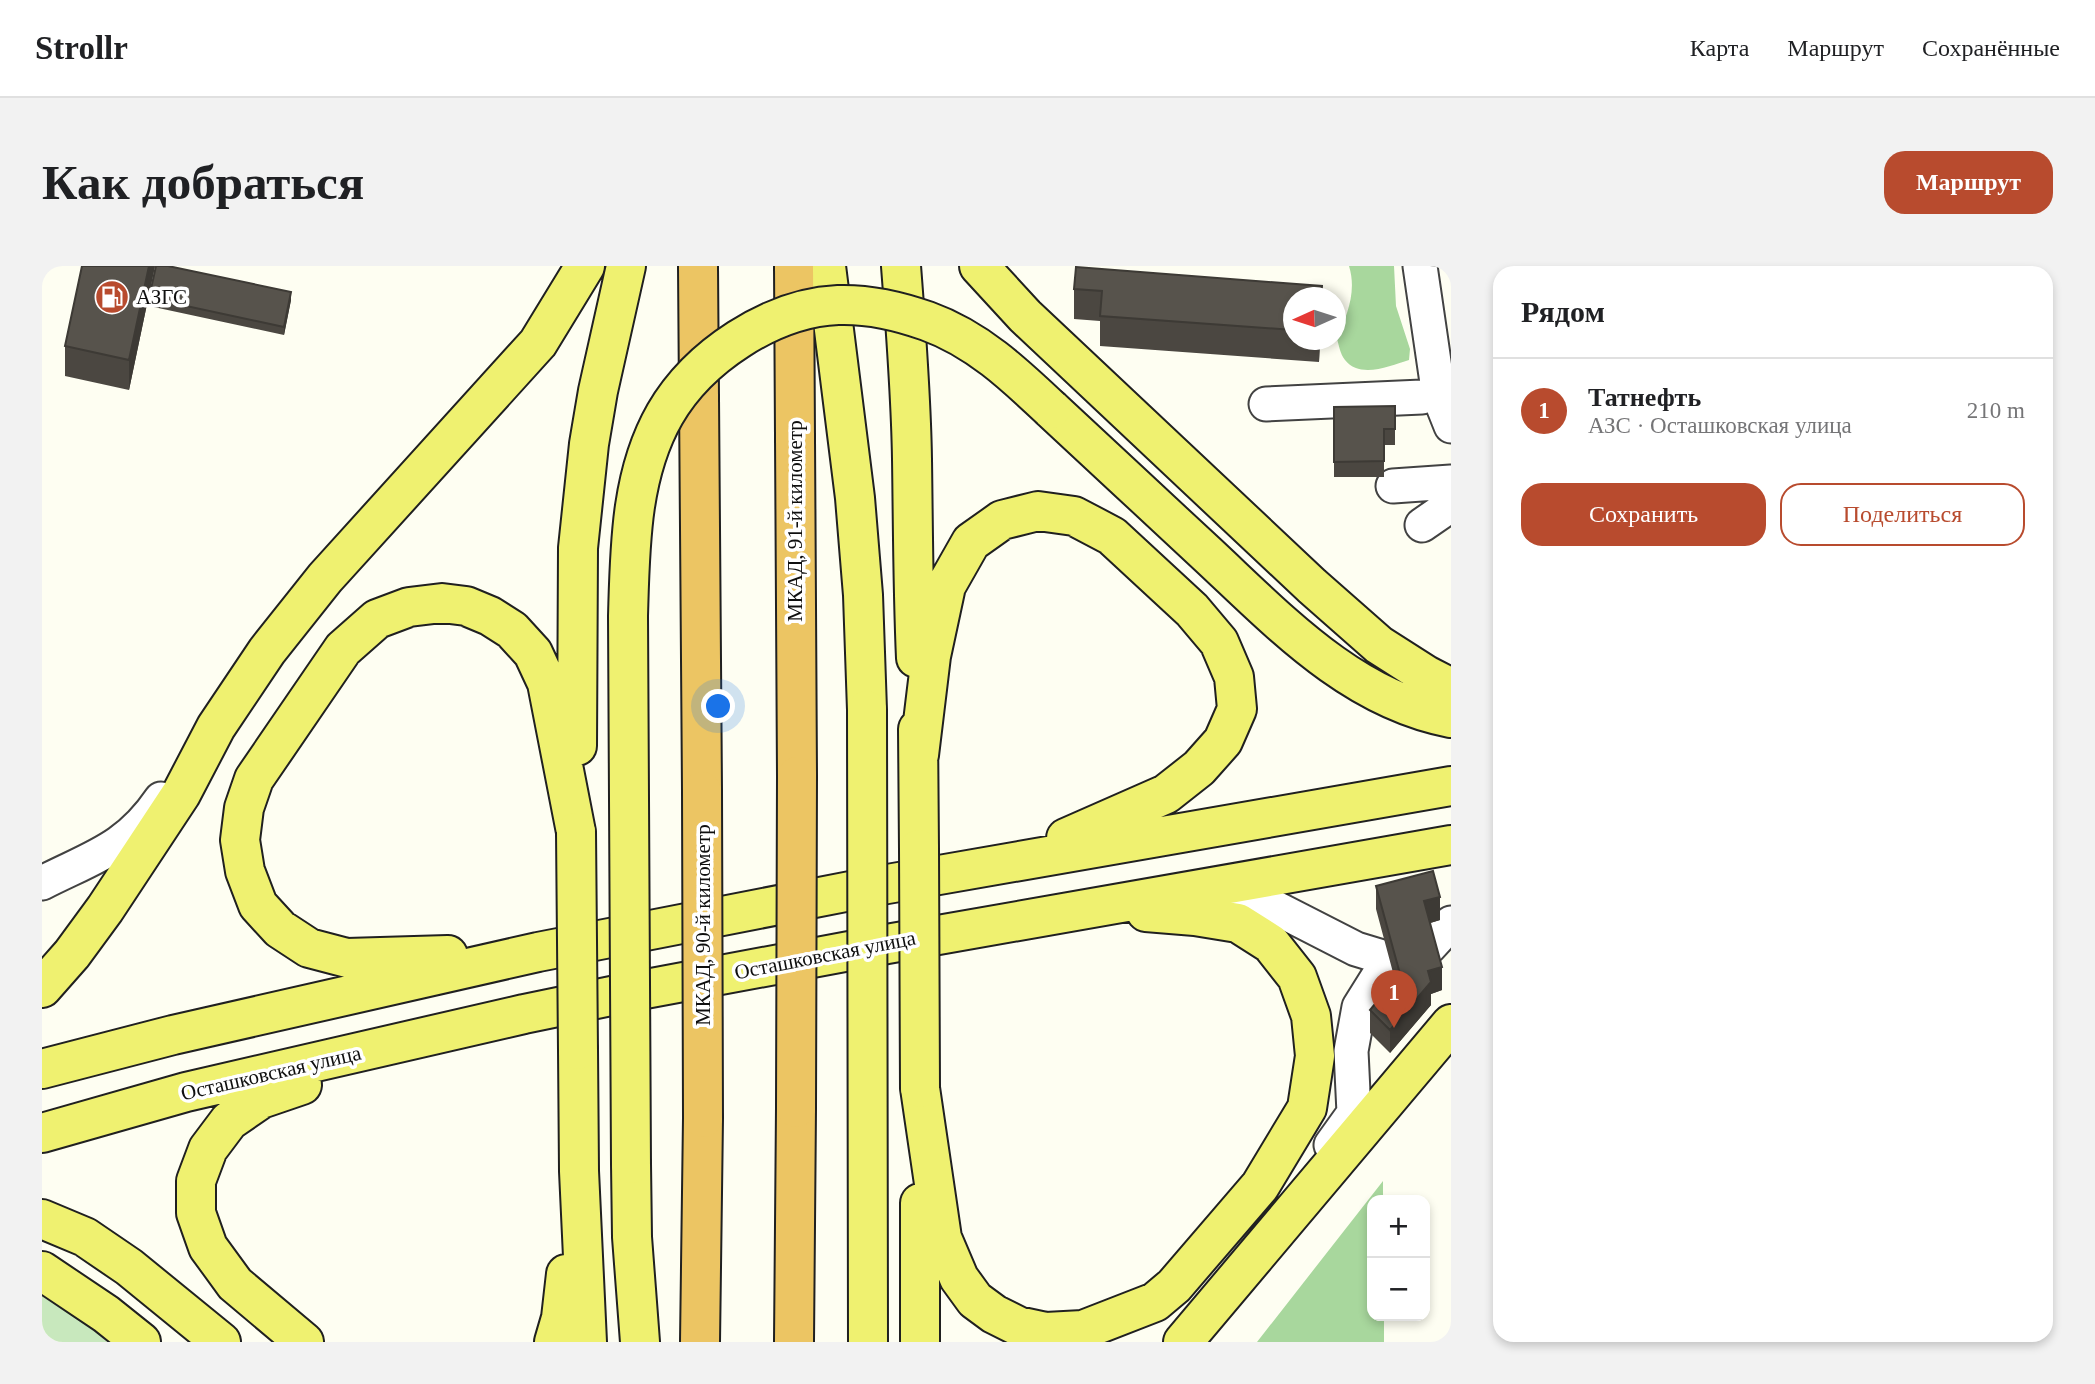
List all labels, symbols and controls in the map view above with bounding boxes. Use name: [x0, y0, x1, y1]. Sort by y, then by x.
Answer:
text: Strollr: [35, 30, 128, 66]
text: Карта: [1690, 35, 1749, 61]
text: Маршрут: [1787, 35, 1884, 61]
text: Сохранённые: [1922, 35, 2060, 61]
button: Маршрут: [1884, 151, 2053, 214]
text: Как добраться: [42, 155, 364, 210]
fuel station icon: АЗГС: [93, 278, 131, 316]
place label: АЗГС: [136, 285, 187, 309]
north arrow: [1283, 287, 1346, 350]
text: Рядом: [1521, 295, 1605, 328]
text: Татнефть: [1588, 383, 1701, 412]
text: 1: [1538, 398, 1550, 423]
text: 210 m: [1967, 398, 2025, 423]
text: АЗС · Осташковская улица: [1588, 413, 1852, 438]
street label: МКАД, 91-й километр: [783, 420, 807, 622]
button: Сохранить: [1521, 483, 1766, 546]
button: Поделиться: [1780, 483, 2025, 546]
your location: [701, 689, 735, 723]
street label: МКАД, 90-й километр: [691, 824, 715, 1026]
street label: Осташковская улица: [732, 926, 918, 984]
pin: 1: [1371, 970, 1417, 1028]
street label: Осташковская улица: [179, 1040, 364, 1105]
map controls: [1367, 1195, 1430, 1321]
button: +: [1367, 1195, 1430, 1258]
button: −: [1367, 1258, 1430, 1321]

